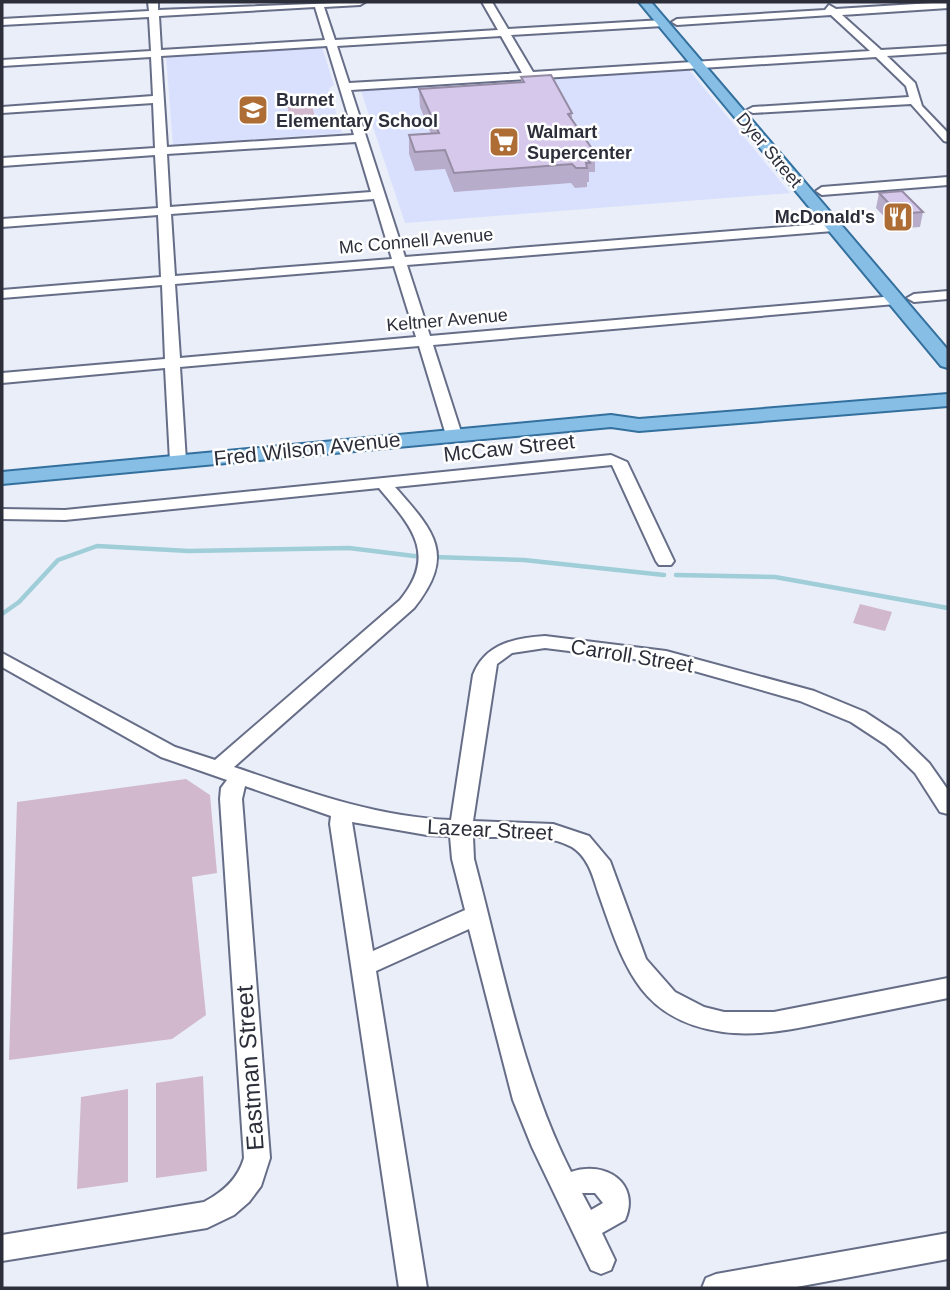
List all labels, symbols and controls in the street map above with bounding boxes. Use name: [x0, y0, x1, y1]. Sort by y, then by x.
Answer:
place label: Burnet Elementary School: [276, 90, 438, 131]
school or university icon: Burnet Elementary School: [236, 93, 270, 127]
street label: Dyer Street: [732, 109, 806, 191]
place label: Walmart Supercenter: [527, 122, 632, 163]
supermarket icon: Walmart Supercenter: [487, 125, 521, 159]
restaurant icon: McDonald's: [881, 200, 915, 234]
place label: McDonald's: [775, 207, 875, 227]
street label: Mc Connell Avenue: [338, 224, 494, 258]
street label: Keltner Avenue: [385, 305, 509, 335]
street label: Fred Wilson Avenue: [212, 427, 401, 470]
street label: McCaw Street: [442, 429, 576, 466]
street label: Carroll Street: [569, 634, 695, 677]
street label: Lazear Street: [426, 815, 554, 844]
street label: Eastman Street: [230, 984, 269, 1151]

